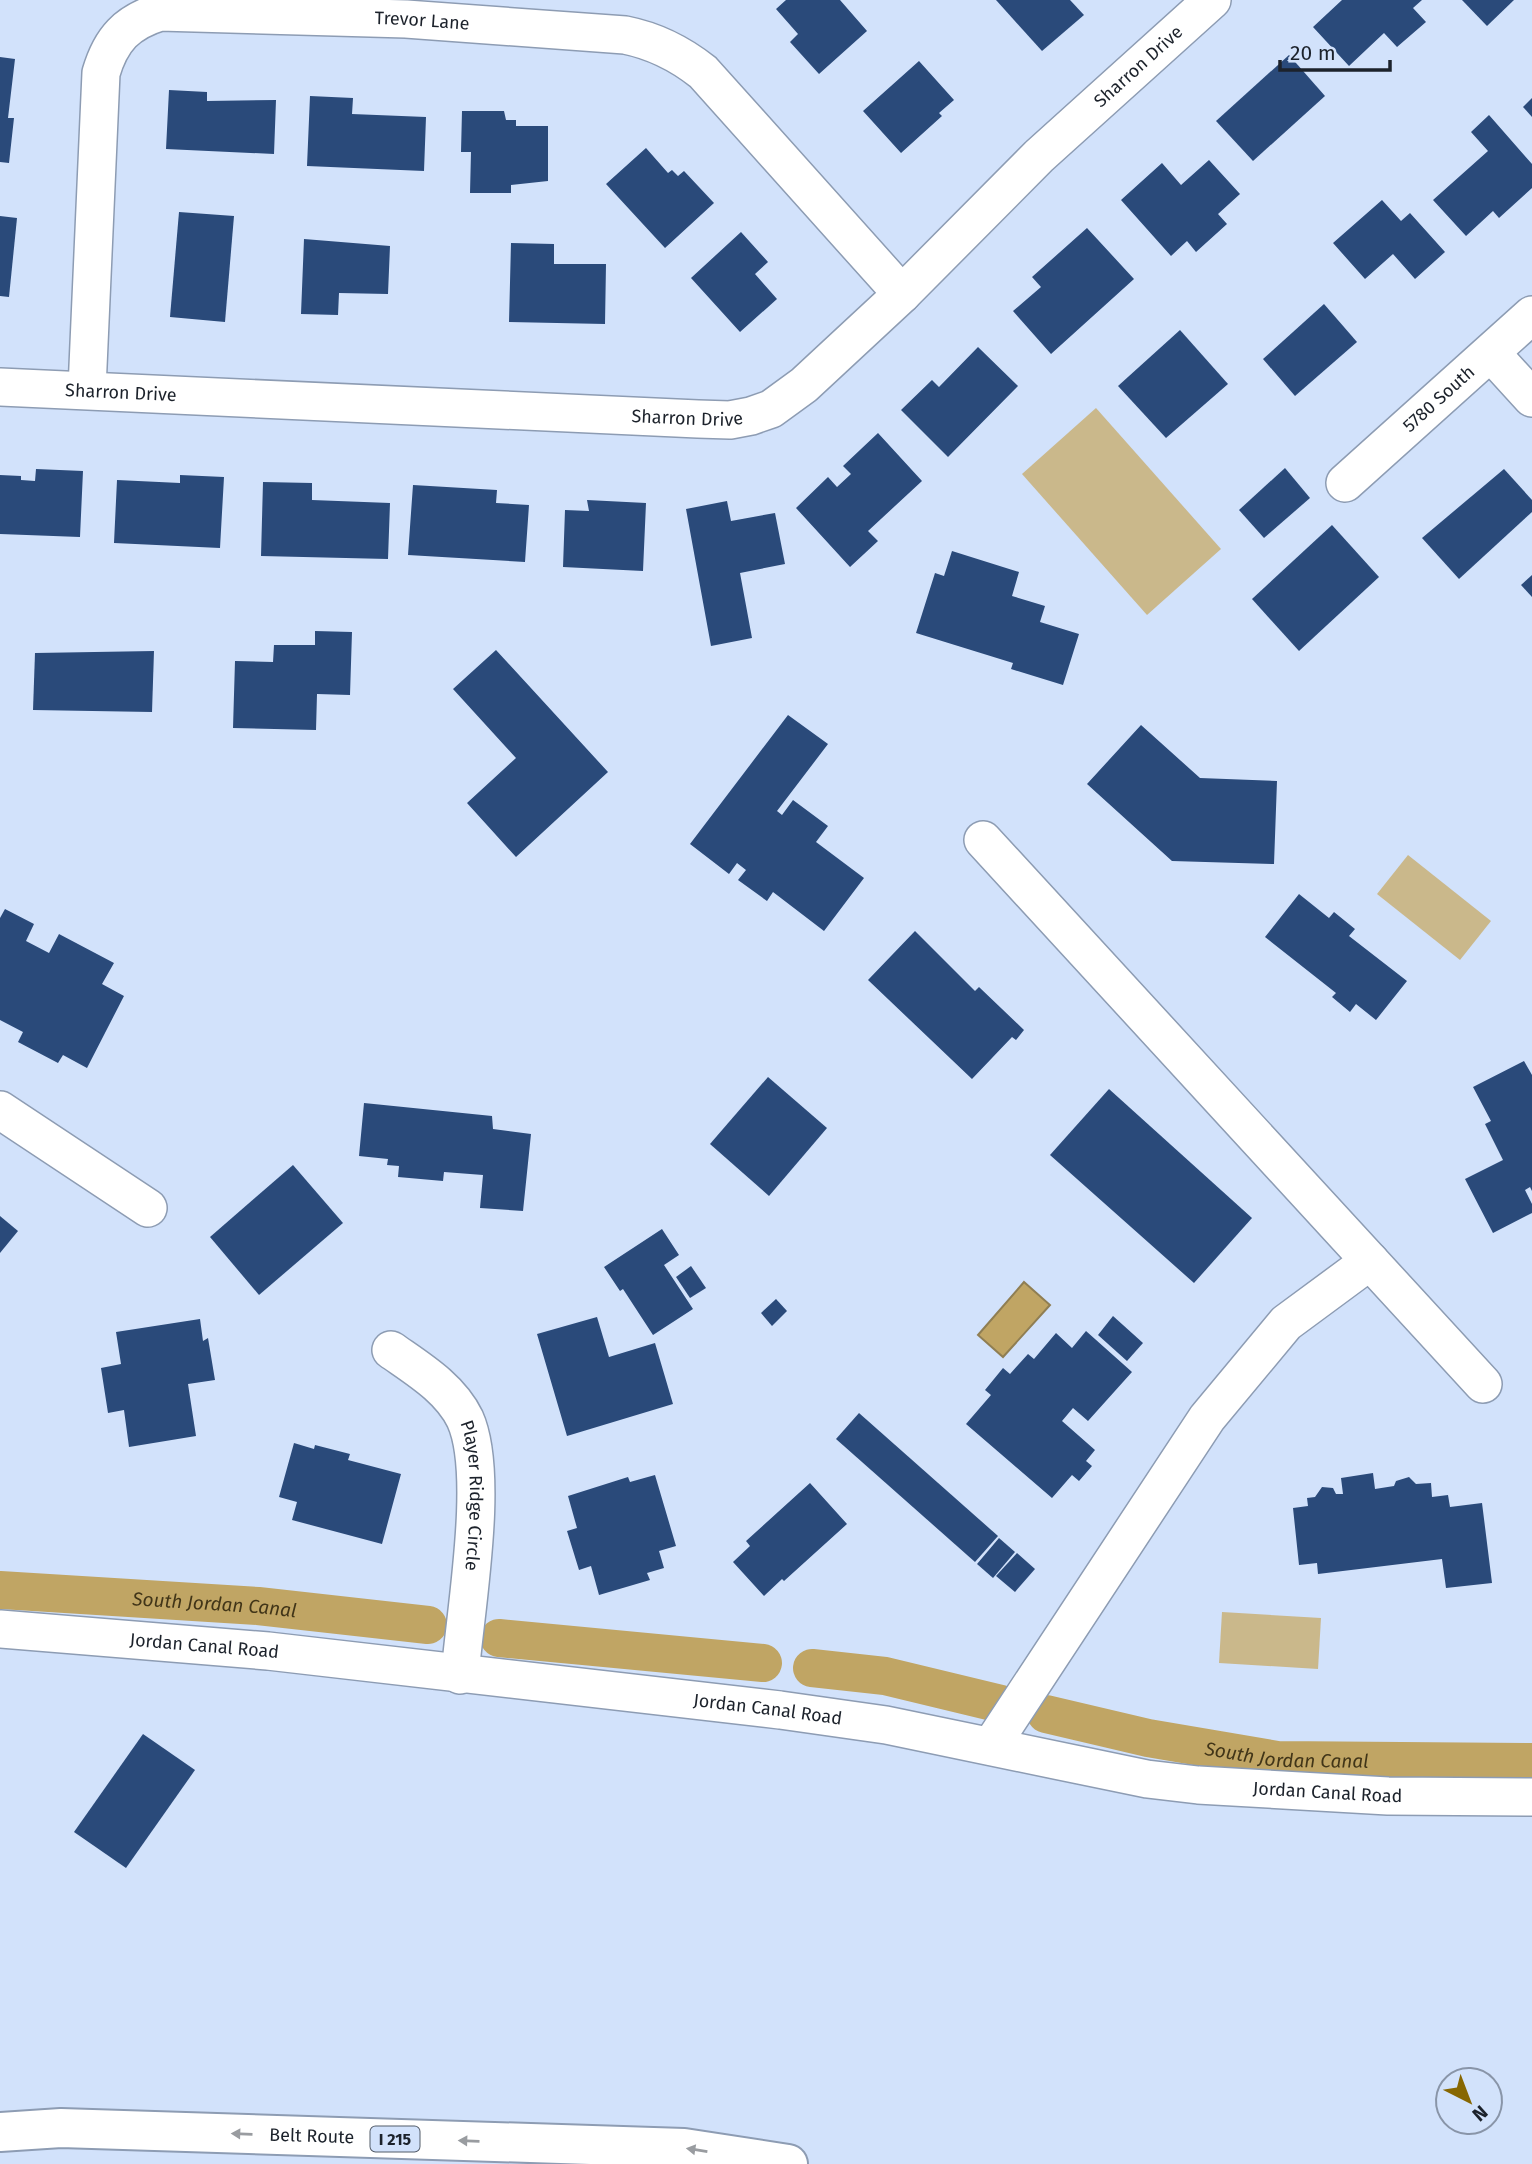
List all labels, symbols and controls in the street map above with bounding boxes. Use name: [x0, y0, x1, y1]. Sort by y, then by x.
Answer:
street label: Trevor Lane: [374, 7, 470, 35]
street label: Sharron Drive: [1089, 21, 1187, 112]
scale bar: [1280, 28, 1390, 72]
text: 20 m: [1290, 40, 1336, 66]
street label: 5780 South: [1398, 361, 1479, 437]
street label: Sharron Drive: [65, 379, 177, 406]
street label: Sharron Drive: [631, 405, 745, 431]
street label: Player Ridge Circle: [456, 1417, 487, 1572]
water label: South Jordan Canal: [131, 1587, 298, 1622]
street label: Jordan Canal Road: [129, 1629, 280, 1663]
street label: Jordan Canal Road: [692, 1689, 844, 1730]
water label: South Jordan Canal: [1202, 1737, 1369, 1773]
street label: Jordan Canal Road: [1252, 1777, 1402, 1807]
north arrow: [1434, 2066, 1504, 2136]
text: N: [1468, 2100, 1492, 2126]
street label: Belt Route: [269, 2124, 355, 2148]
road number: I 215: [370, 2126, 420, 2152]
one-way arrow: [231, 2128, 253, 2139]
one-way arrow: [458, 2135, 480, 2147]
one-way arrow: [686, 2144, 708, 2155]

